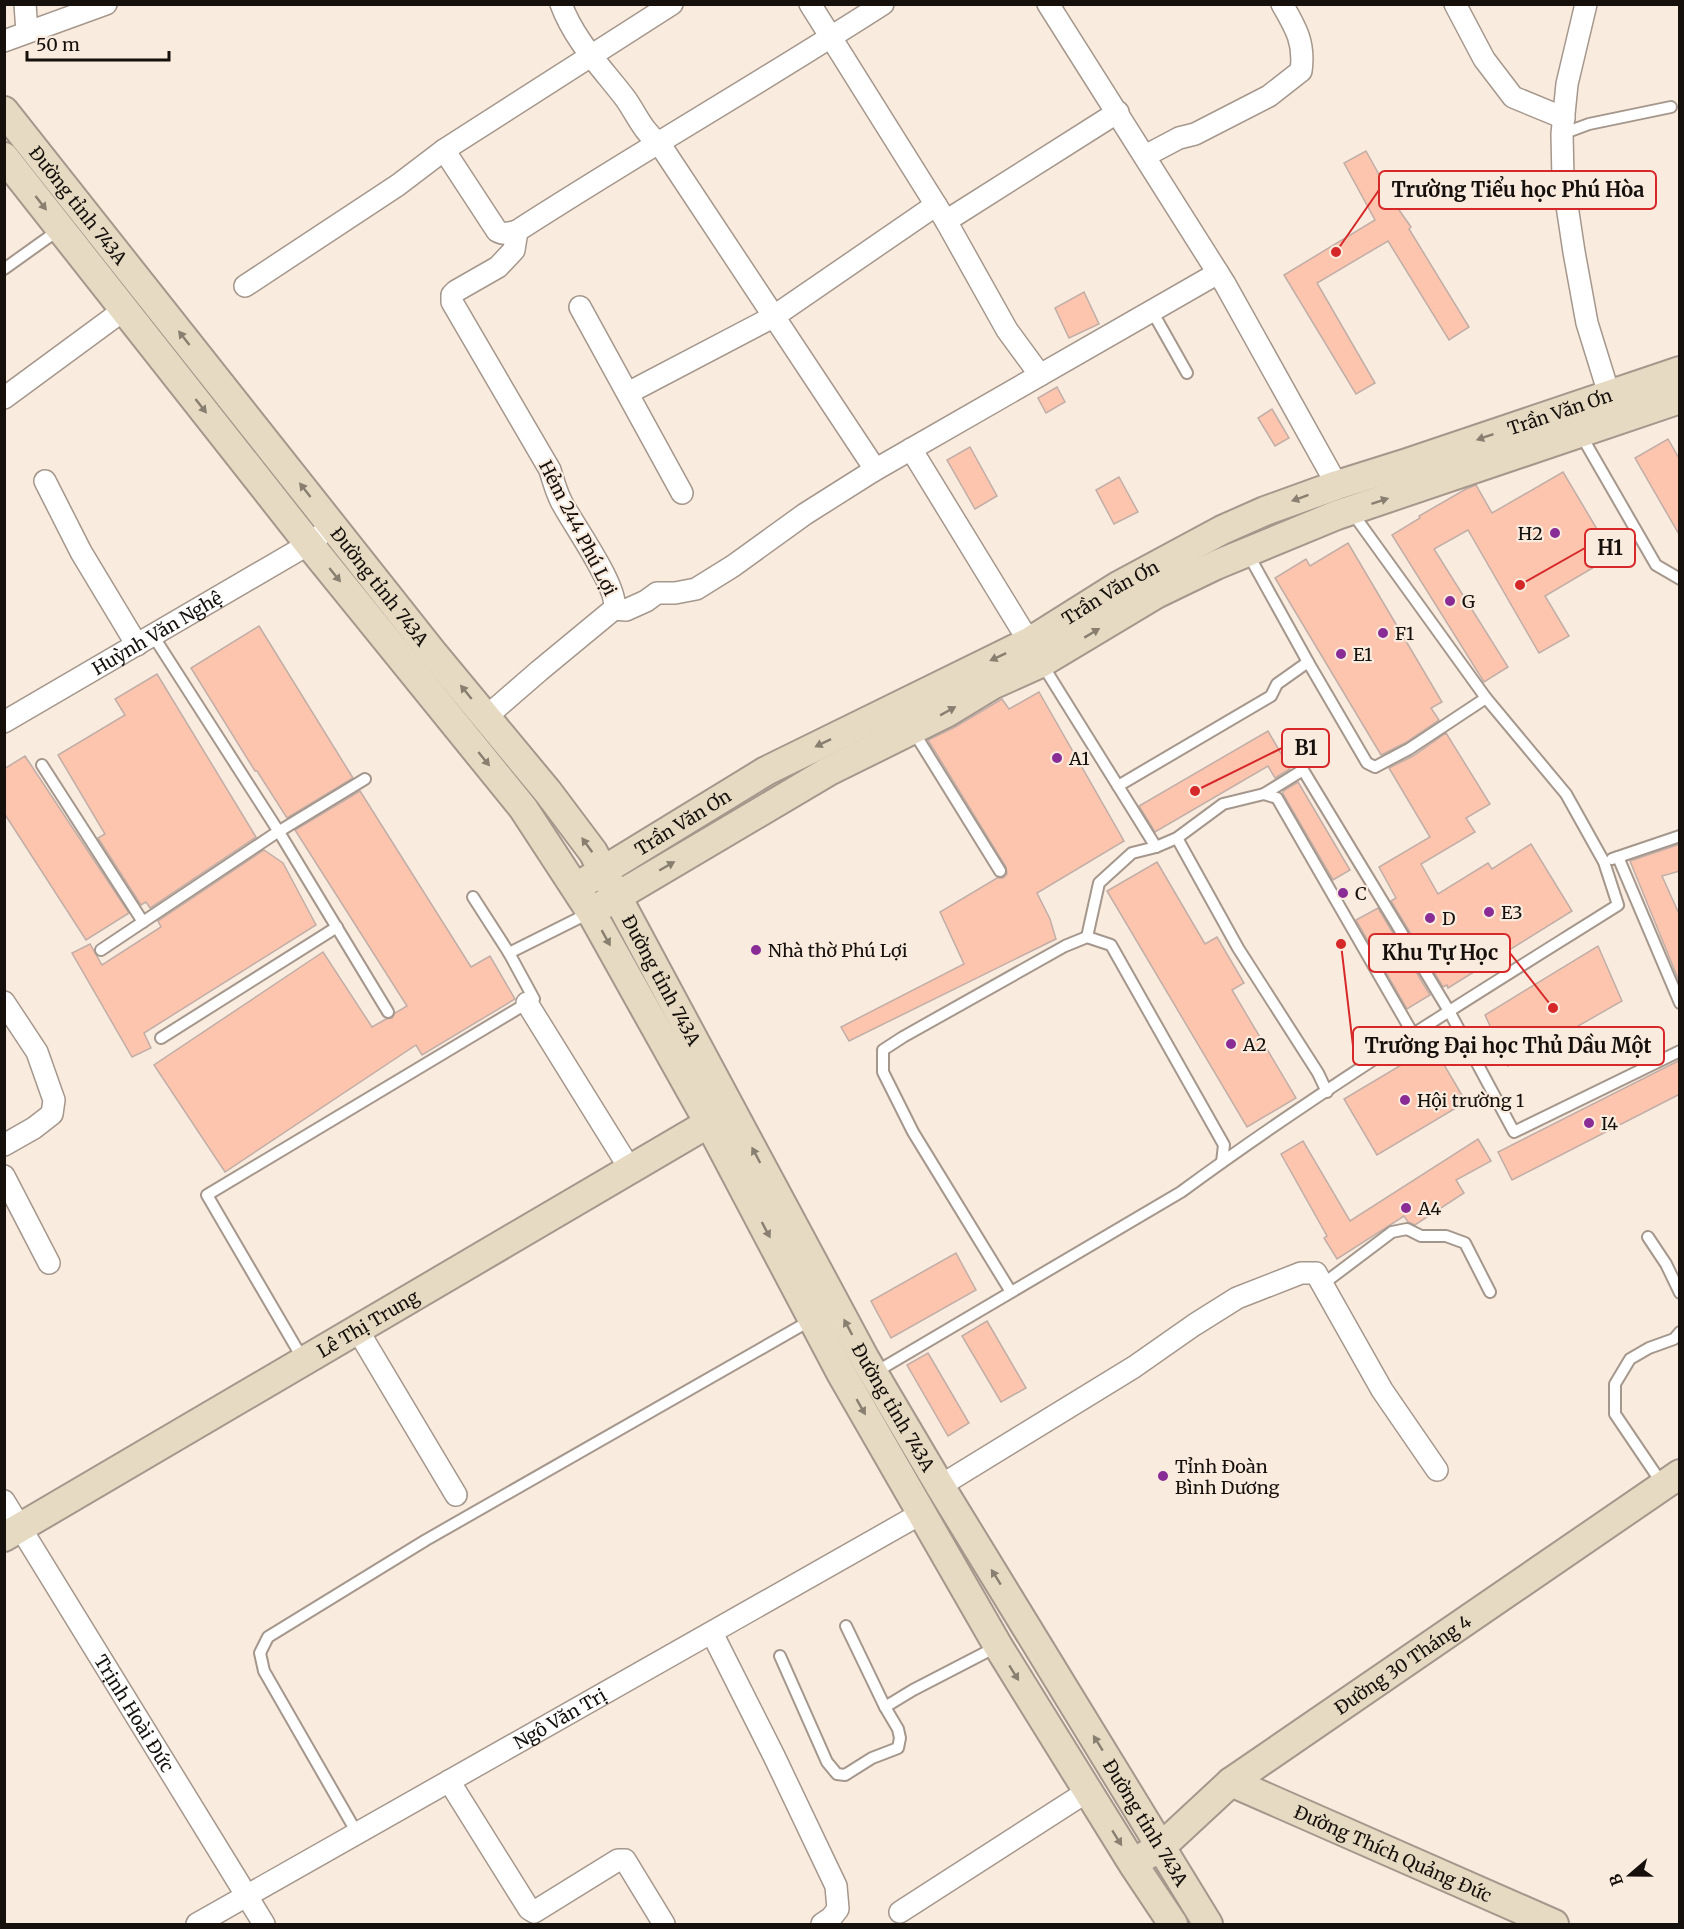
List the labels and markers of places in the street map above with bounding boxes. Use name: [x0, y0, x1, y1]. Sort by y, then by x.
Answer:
callout: Trường Tiểu học Phú Hòa: [1379, 171, 1656, 209]
place label: H2: [1518, 522, 1543, 545]
marker: H2: [1548, 526, 1562, 540]
callout: H1: [1585, 529, 1635, 567]
place label: G: [1462, 590, 1475, 613]
marker: G: [1443, 594, 1457, 608]
place label: F1: [1395, 622, 1414, 645]
marker: F1: [1376, 626, 1390, 640]
place label: E1: [1353, 643, 1373, 666]
marker: E1: [1334, 647, 1348, 661]
callout: B1: [1282, 729, 1329, 767]
place label: A1: [1068, 747, 1090, 770]
marker: A1: [1050, 751, 1064, 765]
place label: C: [1355, 882, 1367, 905]
marker: C: [1336, 886, 1350, 900]
place label: E3: [1501, 901, 1523, 924]
marker: E3: [1482, 905, 1496, 919]
place label: D: [1442, 907, 1456, 930]
marker: D: [1423, 911, 1437, 925]
callout: Khu Tự Học: [1369, 934, 1510, 972]
place label: Nhà thờ Phú Lợi: [768, 939, 908, 962]
marker: Nhà thờ Phú Lợi: [749, 943, 763, 957]
callout: Trường Đại học Thủ Dầu Một: [1353, 1027, 1664, 1065]
place label: A2: [1242, 1033, 1267, 1056]
marker: A2: [1224, 1037, 1238, 1051]
place label: Hội trường 1: [1417, 1089, 1524, 1112]
marker: Hội trường 1: [1398, 1093, 1412, 1107]
place label: I4: [1601, 1112, 1618, 1135]
marker: I4: [1582, 1116, 1596, 1130]
place label: A4: [1417, 1197, 1441, 1220]
marker: A4: [1399, 1201, 1413, 1215]
place label: Tỉnh Đoàn Bình Dương: [1175, 1455, 1279, 1499]
marker: Tỉnh Đoàn Bình Dương: [1156, 1469, 1170, 1483]

